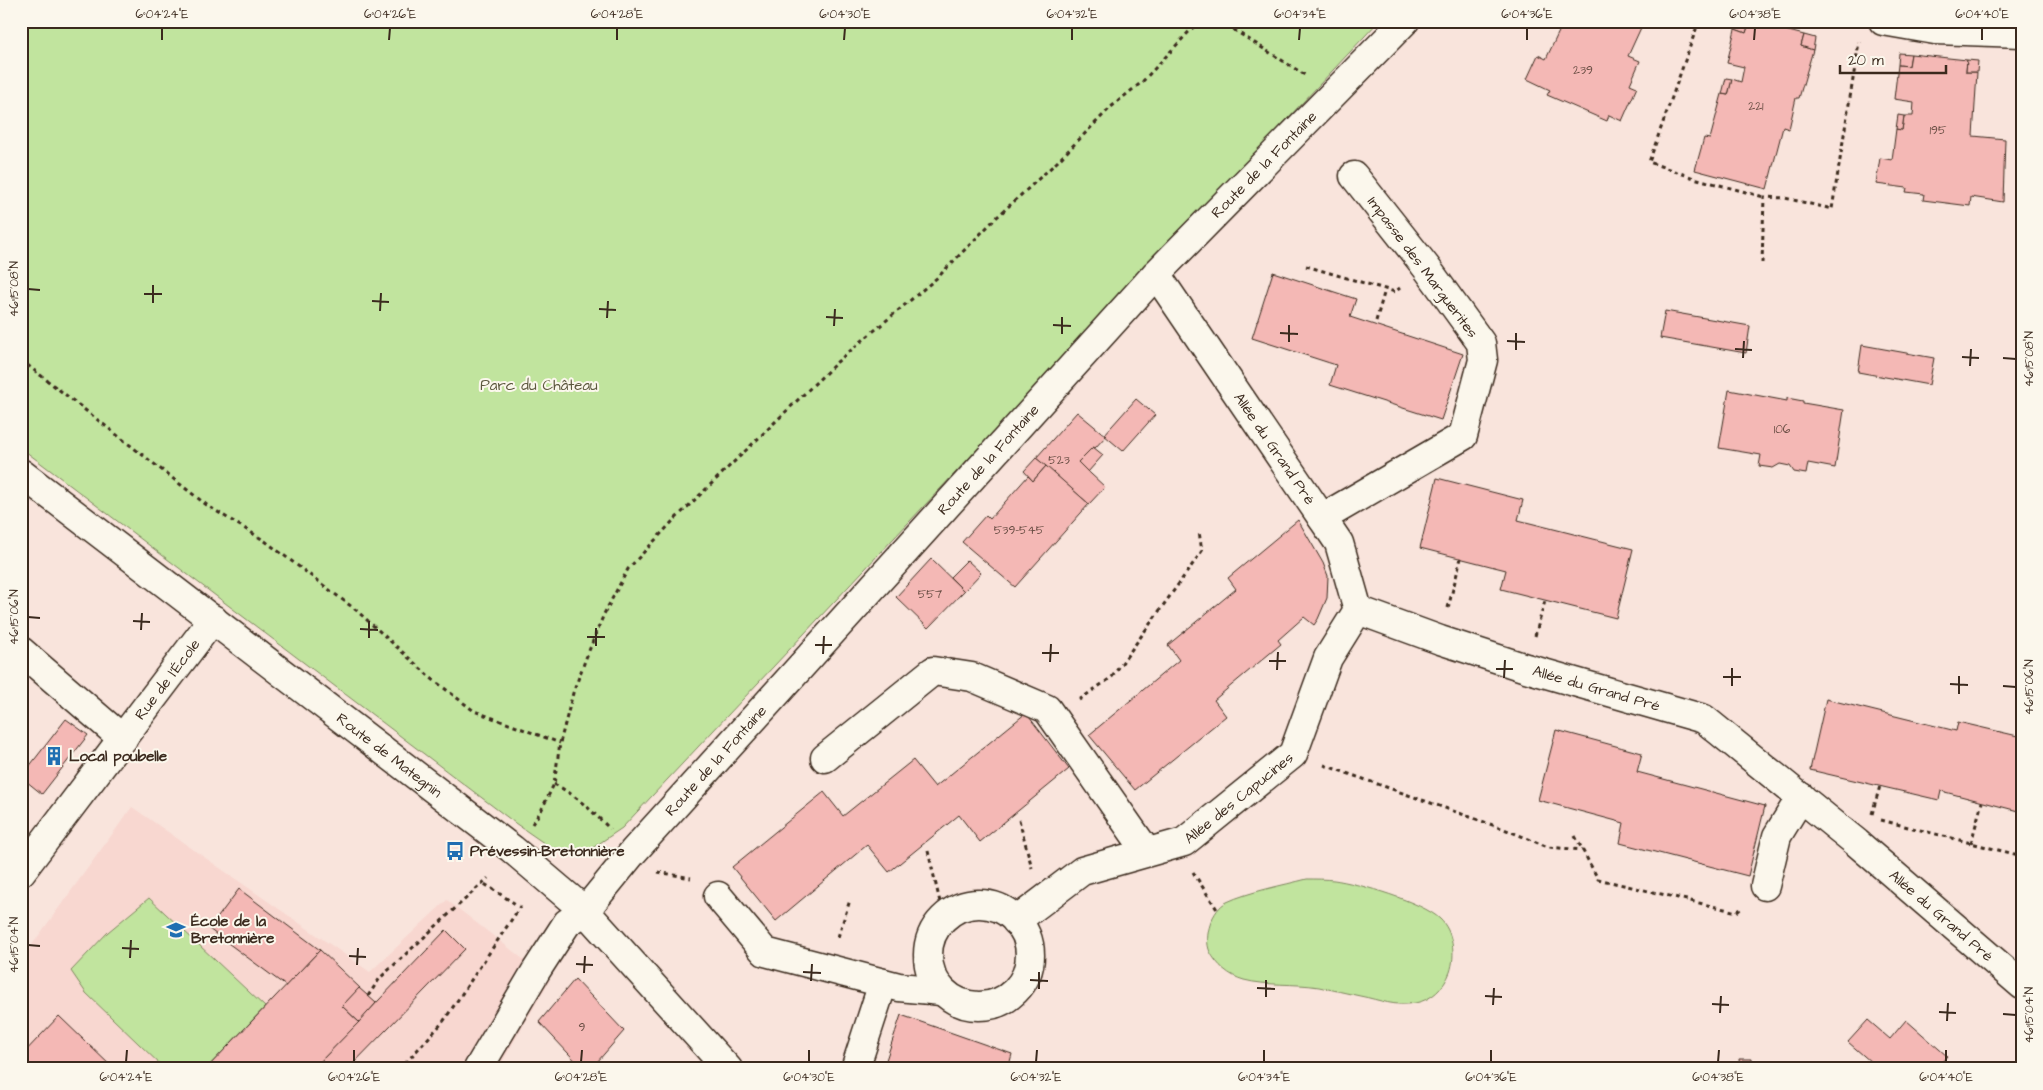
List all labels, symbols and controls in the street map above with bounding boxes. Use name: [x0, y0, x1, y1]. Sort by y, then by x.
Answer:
text: 6°04'24"E: [136, 6, 188, 23]
text: 6°04'26"E: [364, 6, 416, 23]
text: 6°04'28"E: [591, 6, 643, 23]
text: 6°04'30"E: [819, 6, 871, 23]
text: 6°04'32"E: [1047, 6, 1097, 23]
text: 6°04'34"E: [1274, 6, 1326, 23]
text: 6°04'36"E: [1501, 6, 1553, 23]
text: 6°04'38"E: [1729, 6, 1781, 23]
text: 6°04'40"E: [1955, 6, 2009, 23]
scale bar: [1840, 42, 1947, 74]
text: 20 m: [1848, 50, 1884, 71]
house number: 239: [1573, 62, 1593, 79]
house number: 221: [1748, 98, 1764, 115]
street label: Route de la Fontaine: [1207, 106, 1322, 223]
house number: 195: [1930, 122, 1947, 139]
street label: Impasse des Marguerites: [1362, 192, 1483, 343]
text: 46°15'08"N: [6, 261, 23, 317]
text: 46°15'08"N: [2021, 331, 2038, 387]
park label: Parc du Château: [480, 375, 598, 396]
street label: Allée du Grand Pré: [1229, 388, 1320, 509]
street label: Route de la Fontaine: [933, 400, 1044, 520]
house number: 106: [1774, 421, 1791, 438]
house number: 523: [1048, 452, 1070, 469]
house number: 539-545: [994, 522, 1045, 539]
house number: 557: [918, 586, 943, 603]
text: 46°15'06"N: [6, 589, 23, 645]
street label: Rue de l'École: [130, 635, 205, 724]
text: 46°15'06"N: [2021, 659, 2038, 715]
street label: Allée du Grand Pré: [1530, 660, 1662, 717]
street label: Route de la Fontaine: [660, 701, 772, 821]
street label: Route de Mategnin: [332, 708, 447, 803]
building icon: Local poubelle: [43, 745, 65, 767]
place label: Local poubelle: [69, 746, 167, 767]
street label: Allée des Capucines: [1180, 747, 1298, 849]
bus stop icon: Prévessin-Bretonnière: [444, 840, 466, 862]
place label: Prévessin-Bretonnière: [470, 841, 625, 862]
street label: Allée du Grand Pré: [1884, 865, 1998, 967]
place label: École de la Bretonnière: [191, 911, 274, 949]
text: 46°15'04"N: [6, 916, 23, 973]
school or university icon: École de la Bretonnière: [165, 919, 187, 941]
text: 46°15'04"N: [2021, 986, 2038, 1043]
house number: 9: [579, 1019, 586, 1036]
text: 6°04'24"E: [100, 1069, 152, 1086]
text: 6°04'26"E: [328, 1069, 380, 1086]
text: 6°04'28"E: [555, 1069, 607, 1086]
text: 6°04'30"E: [783, 1069, 835, 1086]
text: 6°04'32"E: [1011, 1069, 1061, 1086]
text: 6°04'34"E: [1238, 1069, 1290, 1086]
text: 6°04'36"E: [1465, 1069, 1517, 1086]
text: 6°04'38"E: [1692, 1069, 1744, 1086]
text: 6°04'40"E: [1919, 1069, 1973, 1086]

